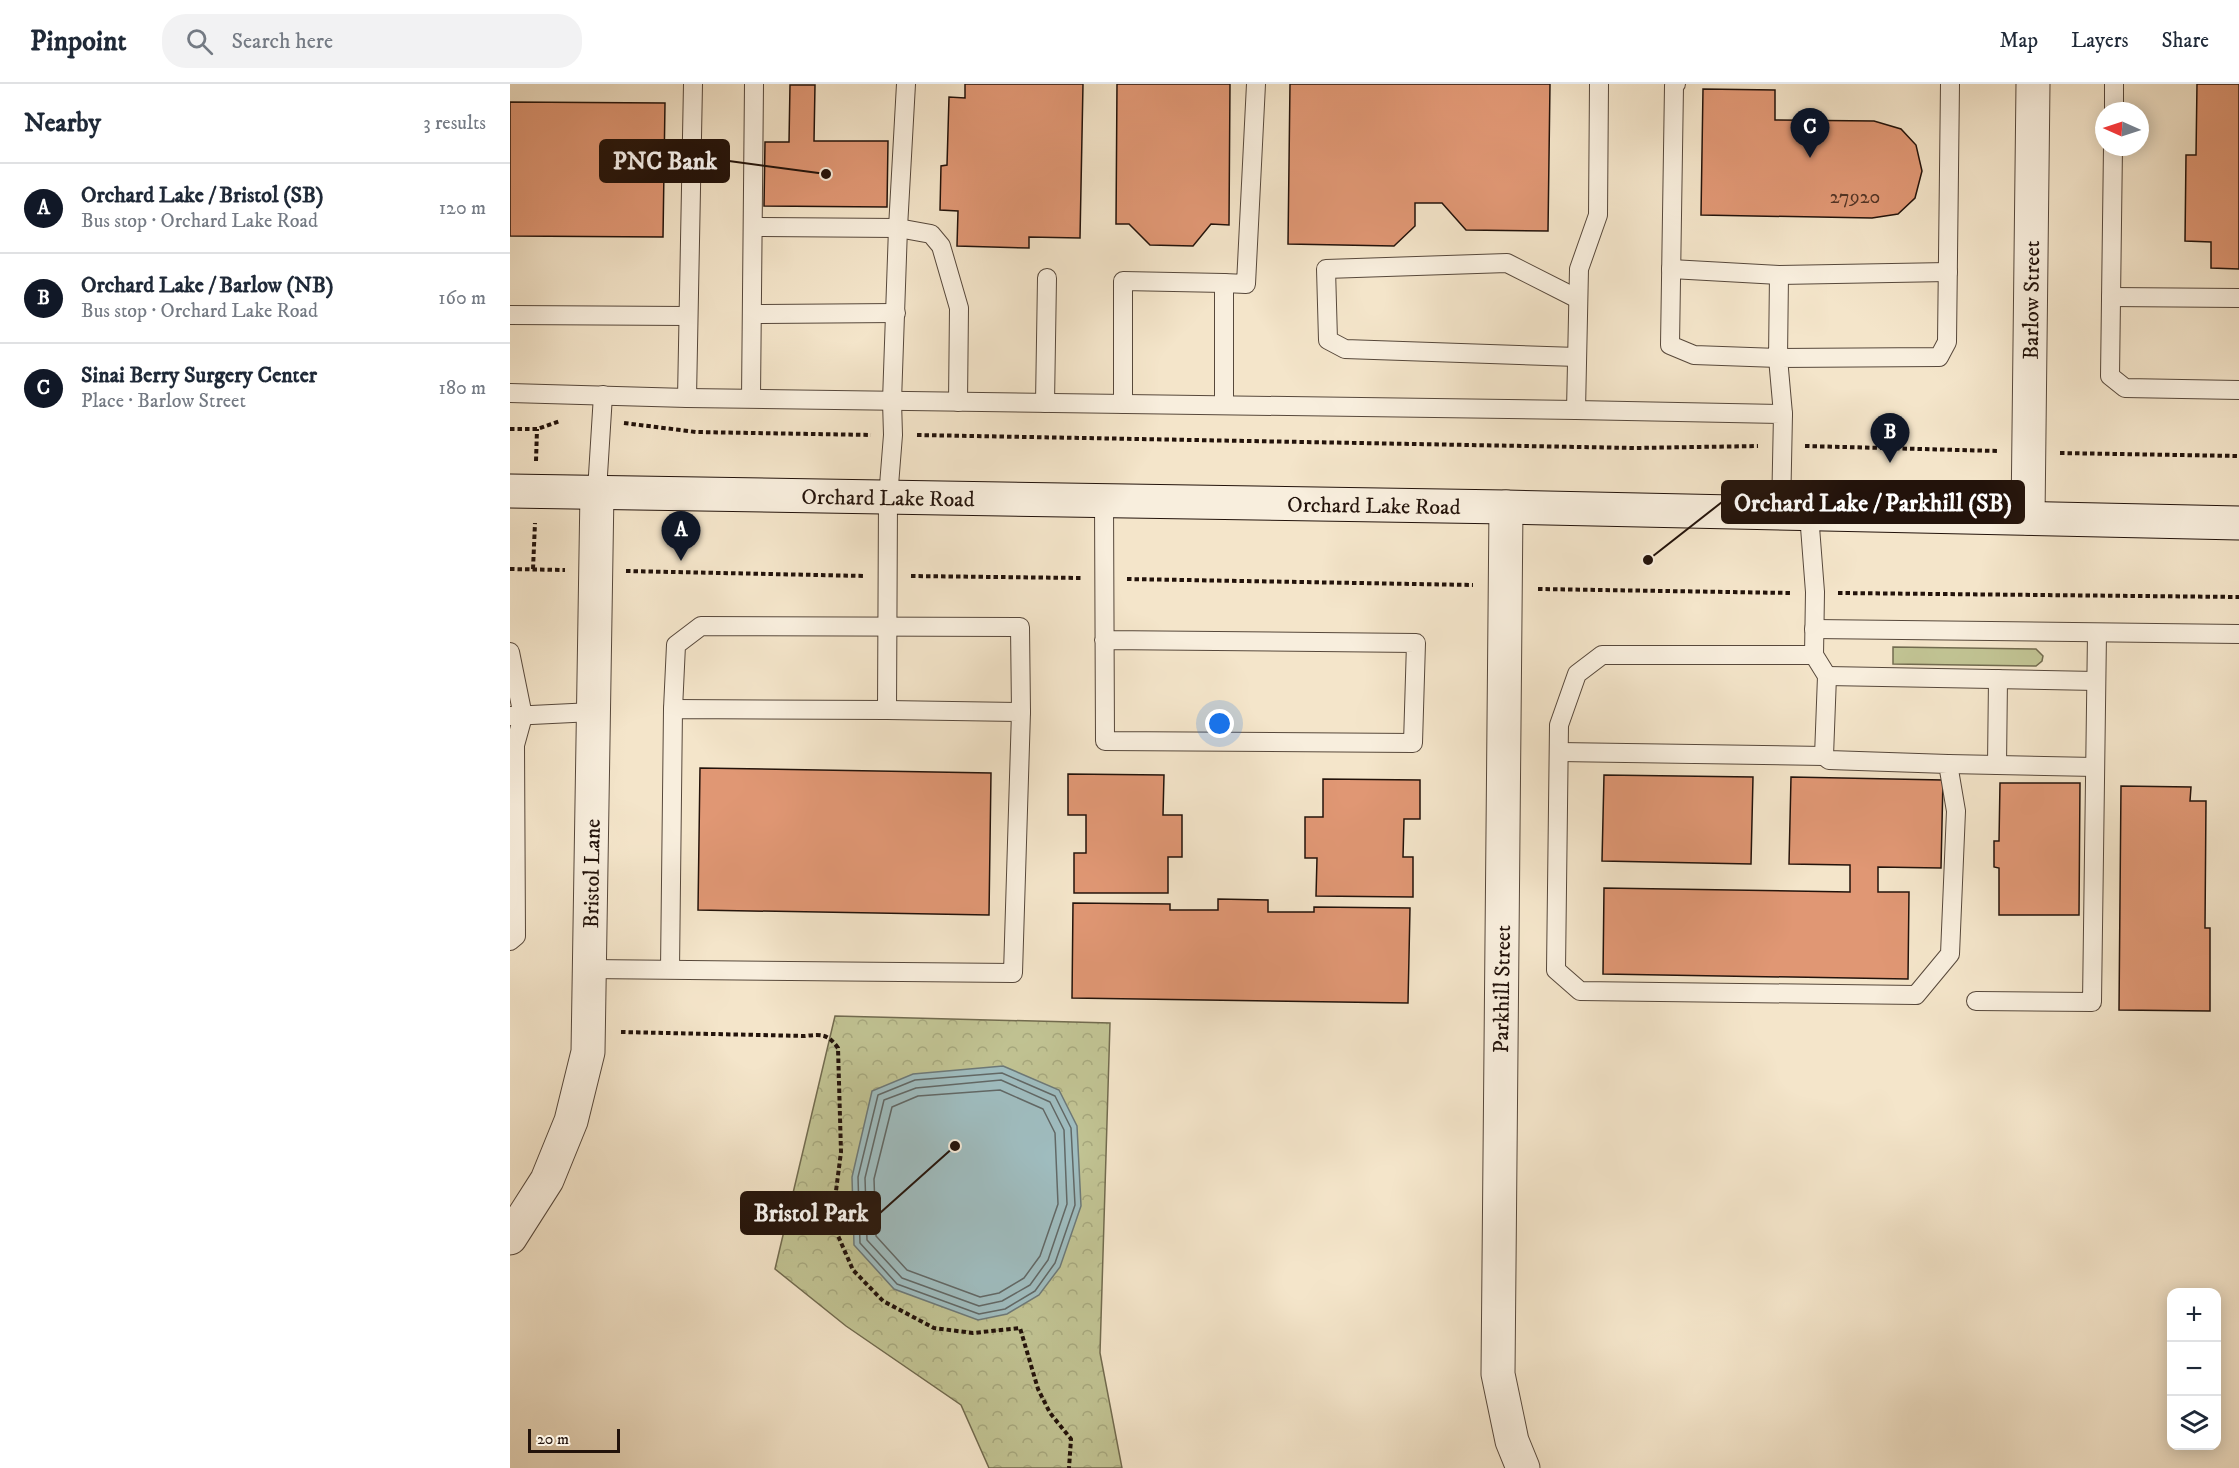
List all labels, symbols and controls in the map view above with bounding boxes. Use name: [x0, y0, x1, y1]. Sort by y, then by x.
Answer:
search box: [162, 14, 582, 68]
text: Pinpoint: [30, 24, 126, 59]
icon: search: [183, 25, 216, 58]
text: Search here: [231, 28, 333, 55]
text: Map: [1999, 28, 2038, 54]
text: Layers: [2071, 28, 2129, 54]
text: Share: [2162, 28, 2209, 54]
north arrow: [2095, 102, 2149, 156]
text: Nearby: [24, 107, 101, 140]
pin: C: [1790, 109, 1830, 158]
text: 3 results: [423, 111, 486, 136]
callout: PNC Bank: [600, 140, 729, 182]
text: PNC Bank: [613, 147, 718, 177]
text: Orchard Lake / Bristol (SB): [81, 182, 323, 209]
house number: 27920: [1830, 185, 1880, 210]
text: A: [37, 196, 50, 221]
text: 120 m: [439, 196, 486, 221]
text: Bus stop · Orchard Lake Road: [81, 209, 318, 234]
street label: Barlow Street: [2018, 240, 2046, 360]
text: Orchard Lake / Barlow (NB): [81, 272, 333, 299]
text: B: [37, 286, 50, 311]
text: 160 m: [438, 286, 486, 311]
text: Bus stop · Orchard Lake Road: [81, 299, 318, 324]
text: Sinai Berry Surgery Center: [81, 362, 317, 389]
text: C: [37, 376, 50, 401]
text: 180 m: [439, 376, 486, 401]
text: Place · Barlow Street: [81, 389, 246, 414]
pin: B: [1870, 414, 1910, 463]
callout: Orchard Lake / Parkhill (SB): [1722, 481, 2024, 523]
street label: Orchard Lake Road: [801, 484, 975, 513]
text: Orchard Lake / Parkhill (SB): [1734, 489, 2012, 519]
street label: Orchard Lake Road: [1287, 491, 1461, 521]
pin: A: [662, 512, 700, 561]
your location: [1205, 709, 1234, 738]
street label: Bristol Lane: [578, 818, 607, 929]
street label: Parkhill Street: [1488, 925, 1517, 1053]
callout: Bristol Park: [741, 1192, 880, 1234]
text: Bristol Park: [754, 1199, 869, 1229]
map controls: [2167, 1288, 2221, 1450]
button: +: [2167, 1288, 2221, 1342]
button: −: [2167, 1342, 2221, 1396]
button: layers: [2167, 1396, 2221, 1450]
scale bar: [528, 1426, 620, 1454]
text: 20 m: [537, 1429, 569, 1449]

